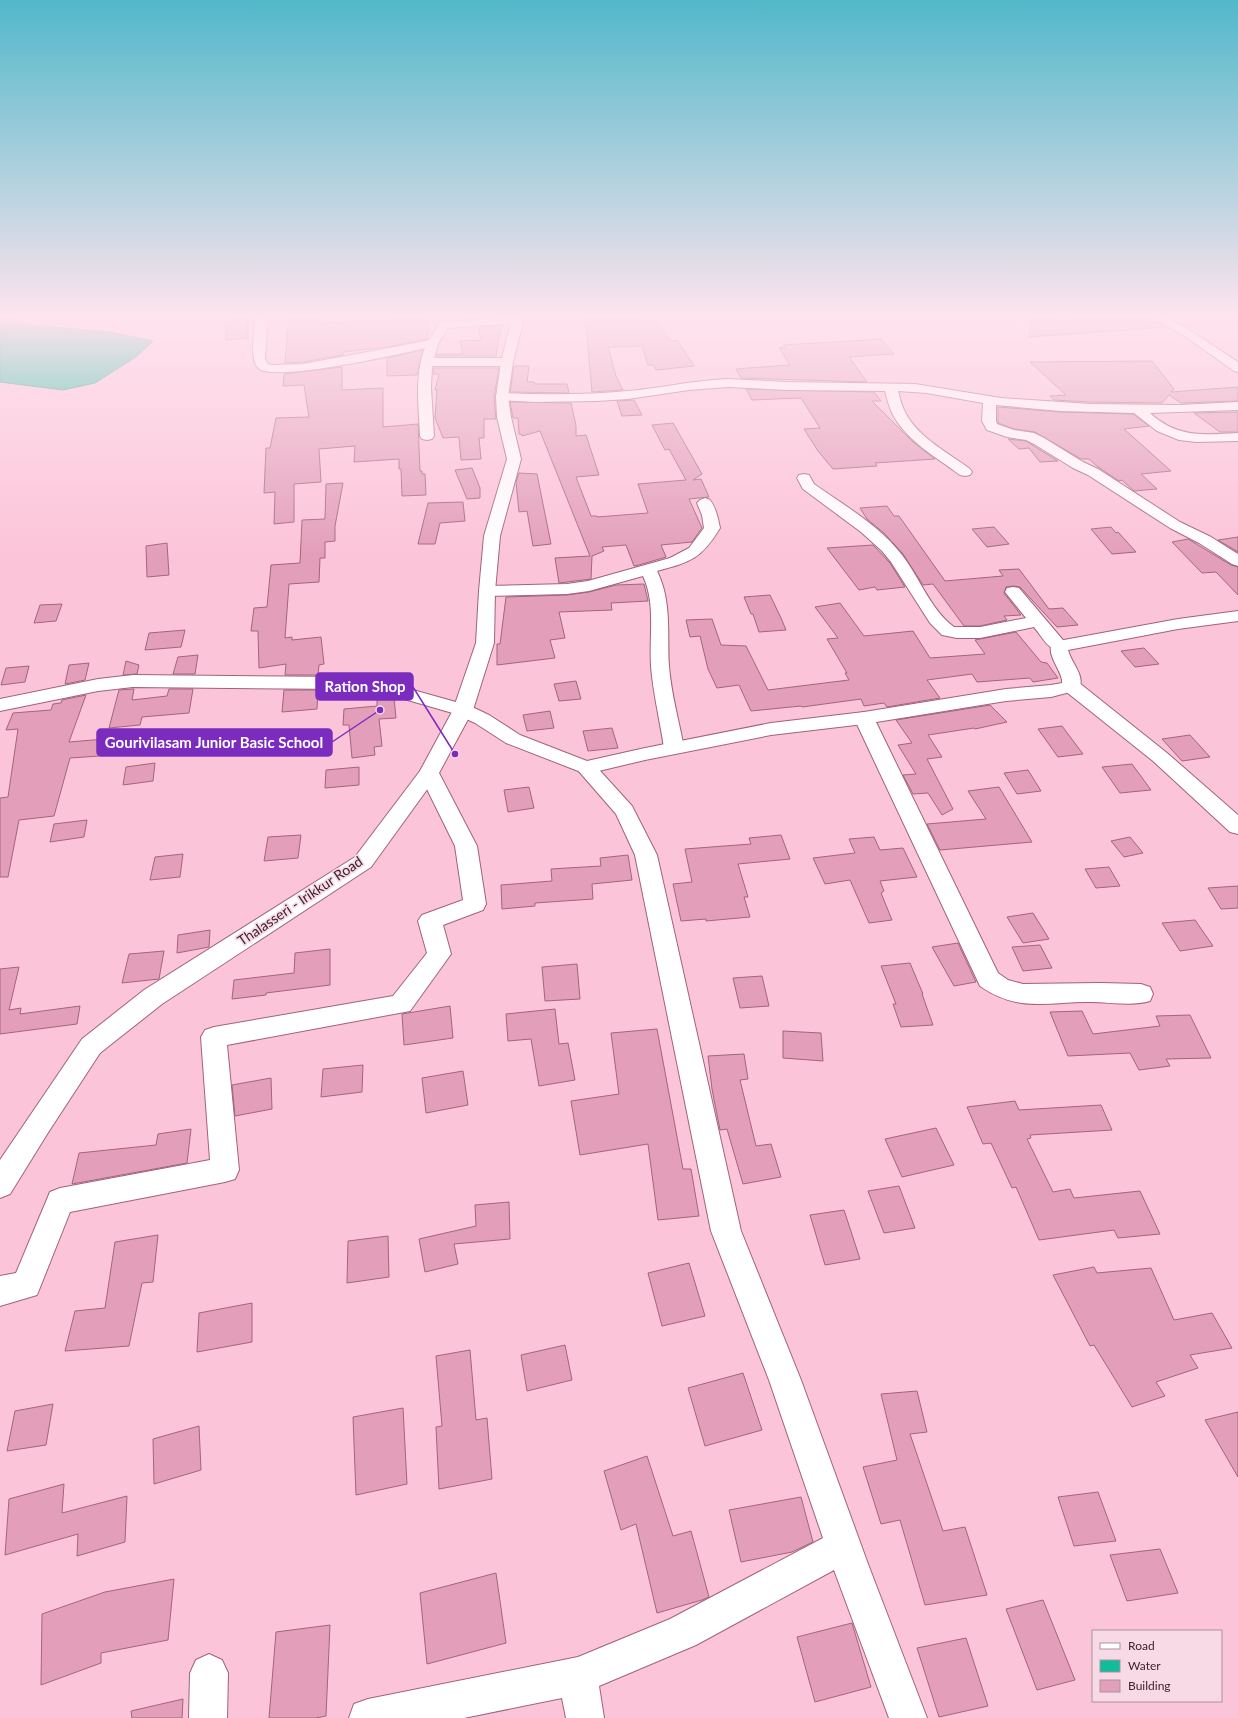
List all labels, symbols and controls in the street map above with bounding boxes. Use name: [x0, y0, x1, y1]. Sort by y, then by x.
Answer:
callout: Ration Shop: [316, 673, 413, 700]
text: Ration Shop: [324, 677, 406, 695]
callout: Gourivilasam Junior Basic School: [97, 729, 332, 756]
text: Gourivilasam Junior Basic School: [105, 733, 323, 751]
street label: Thalasseri - Irikkur Road: [234, 852, 366, 949]
legend: [1092, 1630, 1222, 1702]
text: Road: [1128, 1638, 1155, 1653]
text: Water: [1128, 1658, 1161, 1673]
text: Building: [1128, 1678, 1171, 1693]

